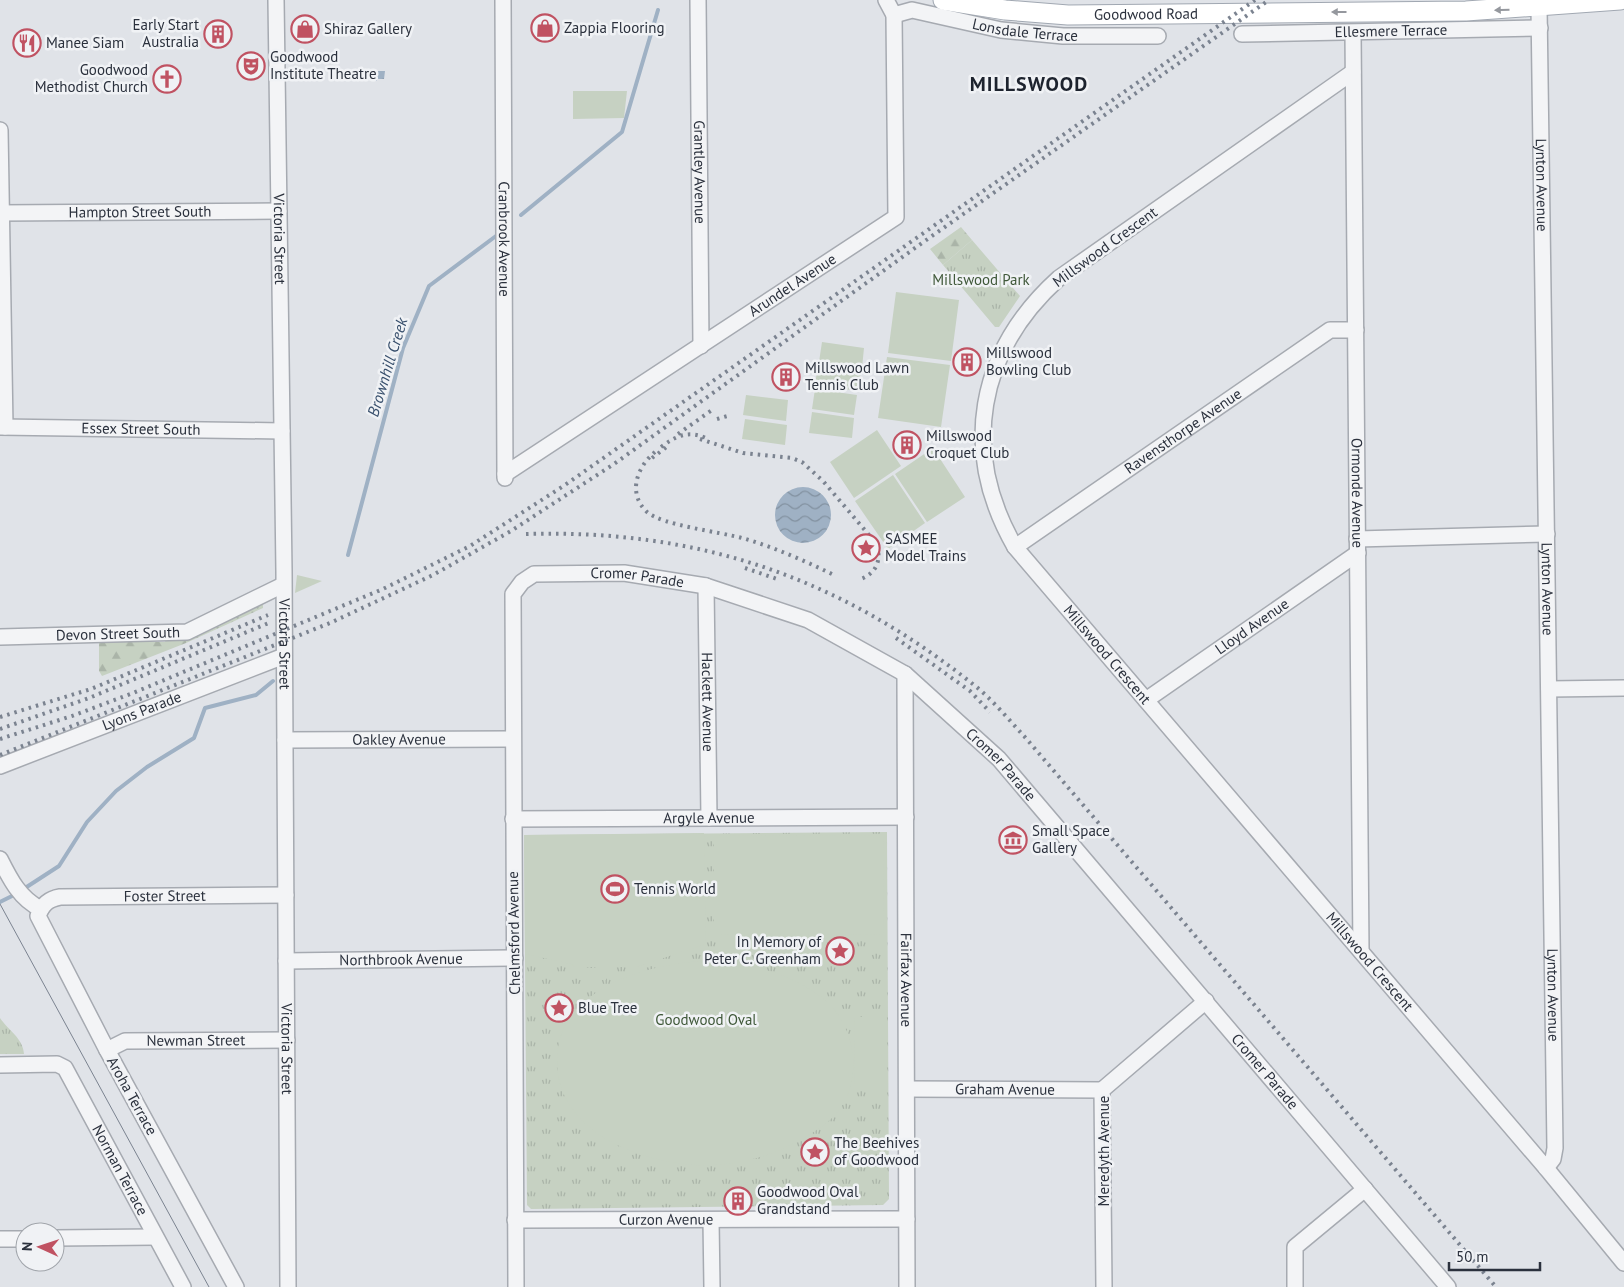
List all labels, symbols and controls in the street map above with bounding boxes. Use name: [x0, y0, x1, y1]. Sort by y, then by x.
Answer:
street label: Goodwood Road: [1094, 4, 1198, 24]
one-way arrow: [1494, 6, 1510, 14]
one-way arrow: [1331, 8, 1347, 16]
shop icon: Zappia Flooring: [530, 13, 560, 43]
shop icon: Shiraz Gallery: [290, 14, 320, 44]
street label: Lonsdale Terrace: [971, 14, 1078, 45]
place label: Early Start Australia: [132, 15, 199, 51]
place label: Zappia Flooring: [564, 18, 665, 37]
building icon: Early Start Australia: [203, 19, 233, 49]
place label: Shiraz Gallery: [324, 19, 412, 38]
street label: Ellesmere Terrace: [1334, 20, 1447, 41]
restaurant icon: Manee Siam: [12, 28, 42, 58]
place label: Manee Siam: [46, 33, 124, 52]
place label: Goodwood Institute Theatre: [270, 47, 377, 83]
theatre icon: Goodwood Institute Theatre: [236, 51, 266, 81]
place label: Goodwood Methodist Church: [35, 60, 148, 96]
church icon: Goodwood Methodist Church: [152, 64, 182, 94]
district label: MILLSWOOD: [970, 71, 1088, 97]
street label: Grantley Avenue: [690, 120, 710, 224]
street label: Lynton Avenue: [1532, 138, 1552, 232]
street label: Cranbrook Avenue: [495, 181, 514, 297]
street label: Victoria Street: [270, 192, 290, 285]
street label: Hampton Street South: [68, 201, 211, 222]
street label: Millswood Crescent: [1049, 202, 1161, 291]
street label: Arundel Avenue: [745, 249, 839, 320]
park label: Millswood Park: [932, 270, 1031, 289]
water label: Brownhill Creek: [362, 314, 412, 419]
place label: Millswood Bowling Club: [986, 343, 1071, 379]
building icon: Millswood Bowling Club: [952, 347, 982, 377]
place label: Millswood Lawn Tennis Club: [805, 358, 909, 394]
building icon: Millswood Lawn Tennis Club: [771, 362, 801, 392]
street label: Ravensthorpe Avenue: [1120, 384, 1245, 478]
street label: Essex Street South: [81, 418, 201, 439]
place label: Millswood Croquet Club: [926, 426, 1009, 462]
building icon: Millswood Croquet Club: [892, 430, 922, 460]
street label: Ormonde Avenue: [1348, 438, 1367, 548]
place label: SASMEE Model Trains: [885, 529, 966, 565]
place icon: SASMEE Model Trains: [851, 533, 881, 563]
street label: Lynton Avenue: [1538, 542, 1558, 636]
street label: Cromer Parade: [590, 563, 685, 591]
street label: Lloyd Avenue: [1211, 594, 1292, 658]
street label: Victoria Street: [275, 597, 295, 690]
street label: Millswood Crescent: [1060, 601, 1155, 708]
street label: Devon Street South: [56, 622, 180, 645]
street label: Hackett Avenue: [698, 652, 718, 752]
street label: Lyons Parade: [99, 687, 184, 735]
street label: Cromer Parade: [962, 724, 1040, 805]
street label: Oakley Avenue: [352, 729, 446, 749]
street label: Argyle Avenue: [663, 808, 755, 827]
place label: Small Space Gallery: [1032, 821, 1110, 857]
museum icon: Small Space Gallery: [998, 825, 1028, 855]
street label: Chelmsford Avenue: [503, 871, 524, 995]
sports icon: Tennis World: [600, 874, 630, 904]
place label: Tennis World: [634, 879, 716, 898]
street label: Foster Street: [124, 886, 206, 905]
street label: Millswood Crescent: [1322, 908, 1418, 1015]
place label: In Memory of Peter C. Greenham: [704, 932, 822, 968]
street label: Fairfax Avenue: [897, 933, 916, 1027]
place icon: In Memory of Peter C. Greenham: [825, 936, 855, 966]
street label: Lynton Avenue: [1543, 948, 1564, 1042]
street label: Northbrook Avenue: [339, 949, 463, 969]
place icon: Blue Tree: [544, 993, 574, 1023]
place label: Blue Tree: [578, 998, 637, 1017]
street label: Victoria Street: [277, 1002, 297, 1095]
park label: Goodwood Oval: [655, 1010, 757, 1029]
street label: Cromer Parade: [1227, 1029, 1303, 1113]
street label: Newman Street: [146, 1030, 245, 1050]
street label: Aroha Terrace: [103, 1053, 162, 1138]
street label: Graham Avenue: [955, 1079, 1055, 1099]
street label: Meredyth Avenue: [1094, 1096, 1113, 1206]
street label: Norman Terrace: [88, 1121, 153, 1219]
place label: The Beehives of Goodwood: [834, 1133, 919, 1169]
place icon: The Beehives of Goodwood: [800, 1137, 830, 1167]
place label: Goodwood Oval Grandstand: [757, 1182, 859, 1218]
building icon: Goodwood Oval Grandstand: [723, 1186, 753, 1216]
street label: Curzon Avenue: [619, 1209, 713, 1229]
north arrow: [15, 1222, 65, 1272]
scale bar: [1449, 1240, 1540, 1272]
text: N: [18, 1241, 36, 1251]
text: 50 m: [1456, 1247, 1489, 1266]

